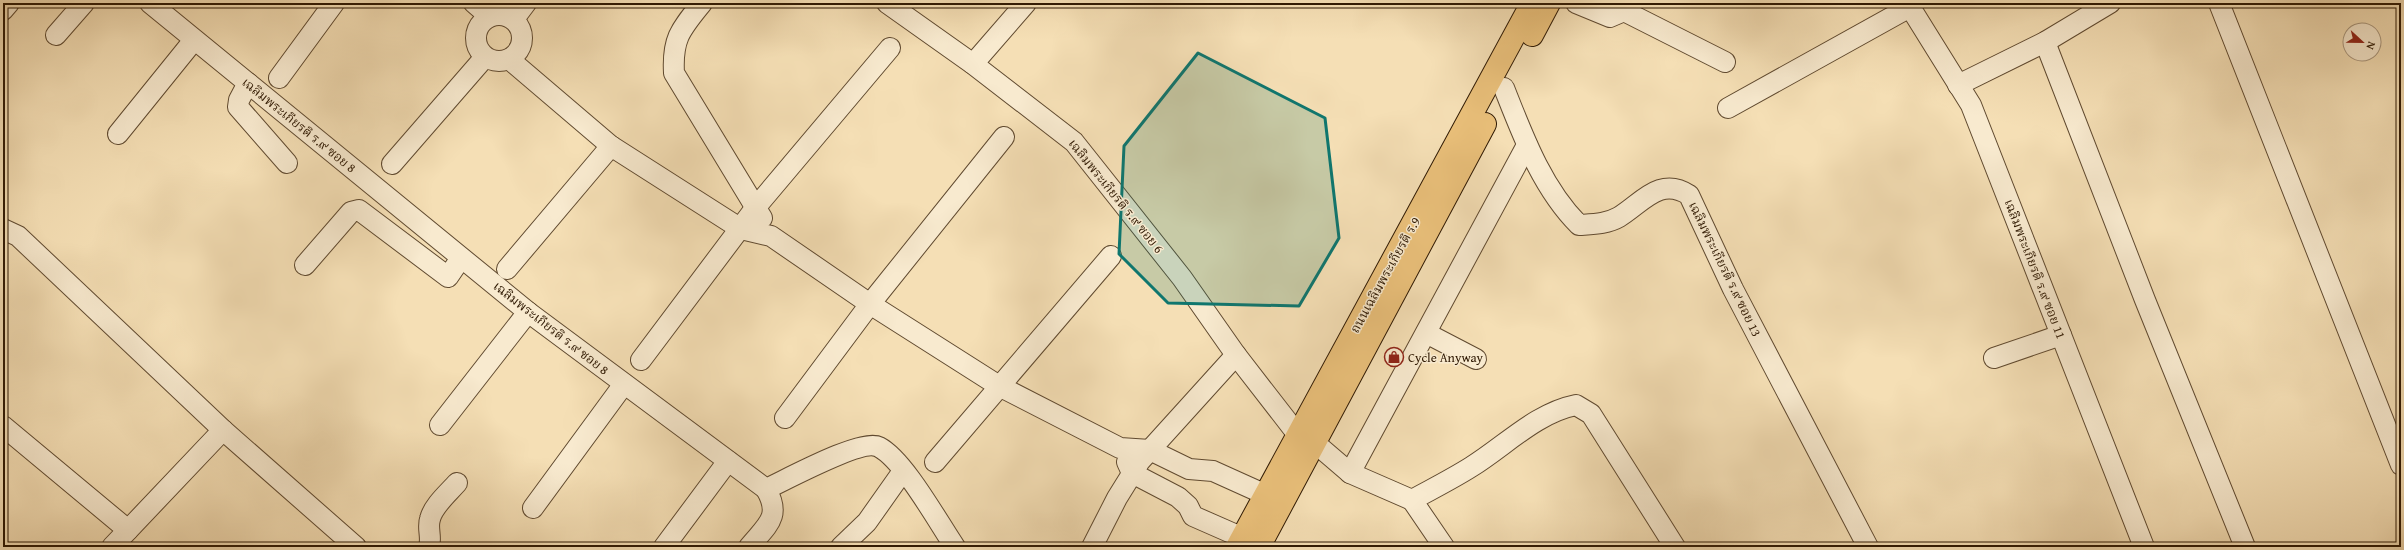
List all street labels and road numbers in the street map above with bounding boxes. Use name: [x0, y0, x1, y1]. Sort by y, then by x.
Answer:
street label: เฉลิมพระเกียรติ ร.๙ ซอย 8: [238, 73, 360, 177]
street label: เฉลิมพระเกียรติ ร.๙ ซอย 6: [1064, 135, 1168, 257]
street label: เฉลิมพระเกียรติ ร.๙ ซอย 11: [2000, 196, 2070, 342]
street label: เฉลิมพระเกียรติ ร.๙ ซอย 13: [1684, 198, 1766, 340]
street label: ถนนเฉลิมพระเกียรติ ร.9: [1345, 213, 1425, 337]
street label: เฉลิมพระเกียรติ ร.๙ ซอย 8: [489, 277, 613, 379]

